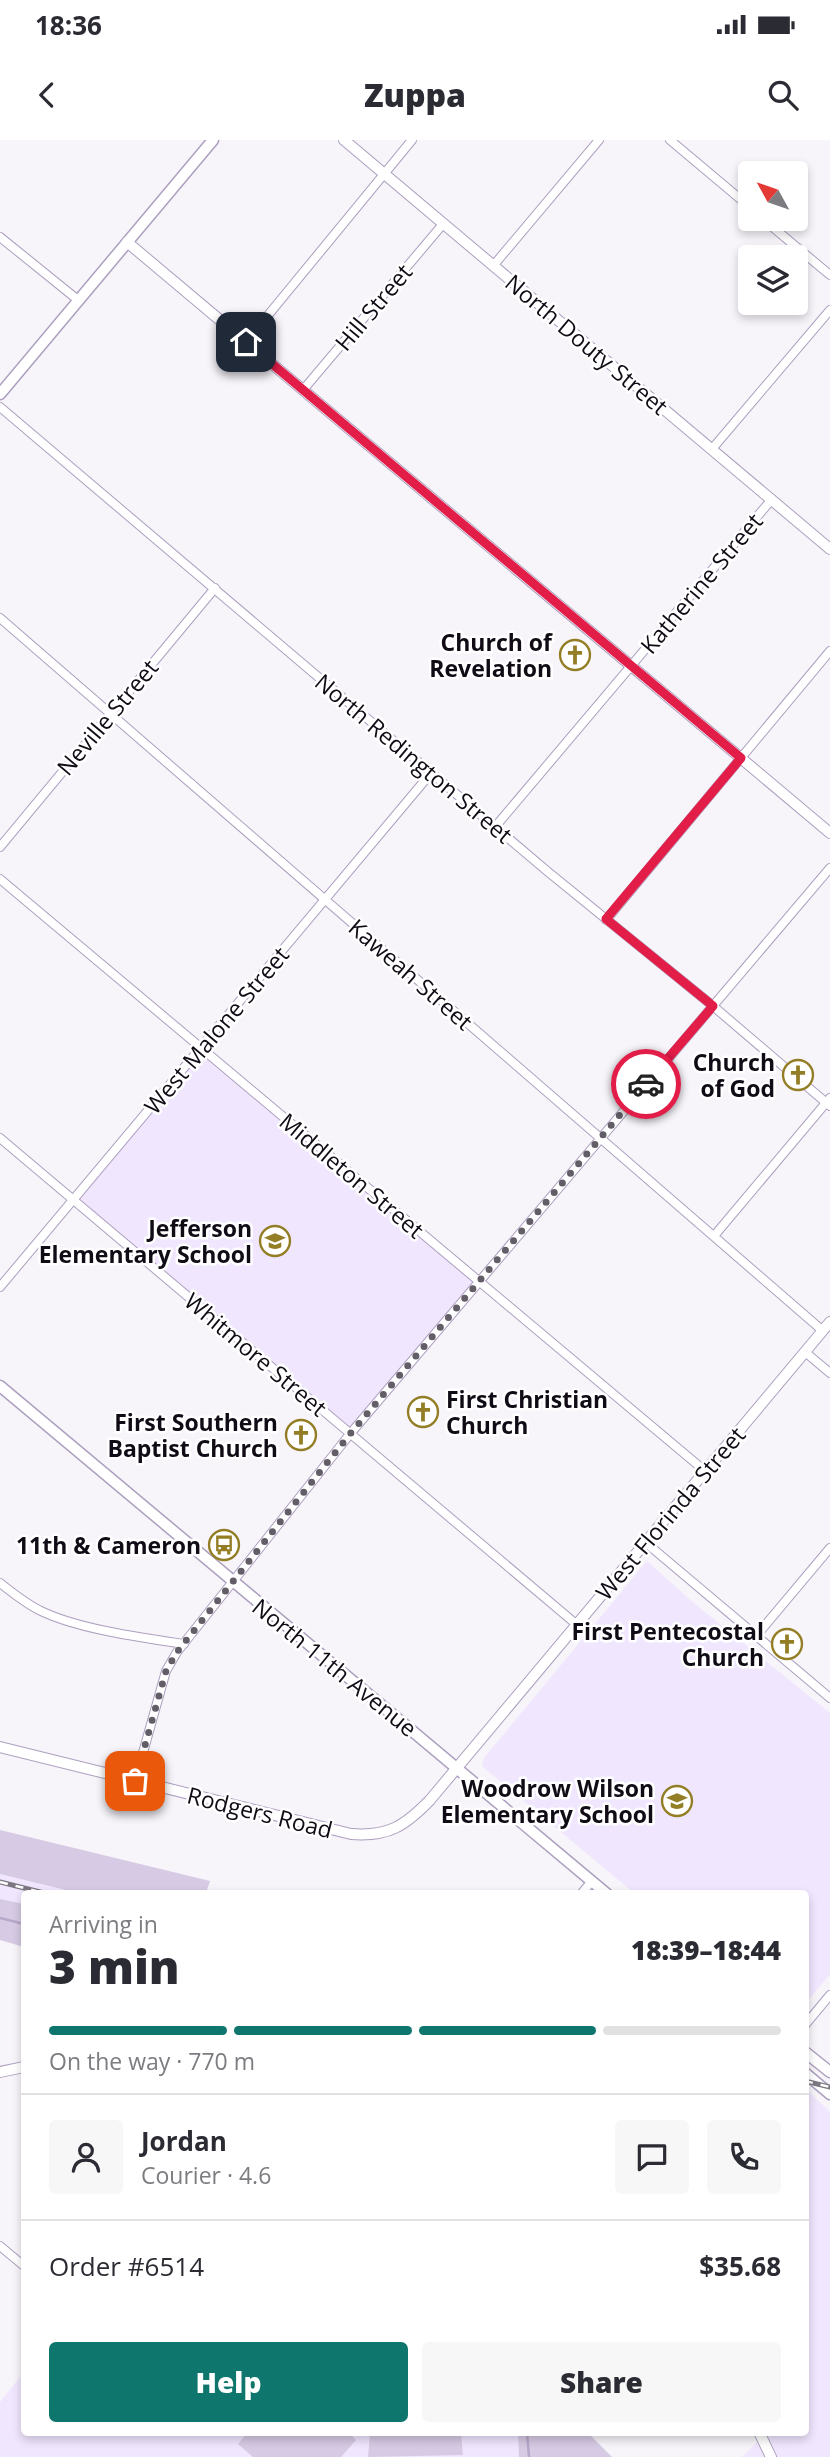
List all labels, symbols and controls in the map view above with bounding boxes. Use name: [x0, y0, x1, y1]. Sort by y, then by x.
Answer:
text: 18:36: [35, 7, 102, 43]
text: Zuppa: [364, 73, 466, 116]
icon: back: [28, 76, 66, 114]
icon: search: [764, 76, 802, 114]
north arrow: [738, 161, 808, 231]
map controls: [738, 161, 808, 315]
button: layers: [738, 245, 808, 315]
street label: Hill Street: [327, 257, 419, 357]
street label: North Douty Street: [499, 266, 675, 422]
pin: [216, 312, 276, 372]
icon: home: [227, 323, 265, 361]
street label: Katherine Street: [633, 506, 769, 660]
place label: Church of Revelation: [429, 626, 553, 684]
church icon: Church of Revelation: [558, 638, 592, 672]
street label: Neville Street: [49, 652, 165, 782]
street label: North Redington Street: [308, 666, 520, 850]
street label: Kaweah Street: [342, 911, 480, 1037]
street label: West Malone Street: [136, 939, 296, 1121]
place label: Church of God: [693, 1046, 775, 1104]
courier: [611, 1049, 681, 1119]
church icon: Church of God: [781, 1058, 815, 1092]
icon: car: [627, 1065, 665, 1103]
street label: Middleton Street: [273, 1105, 431, 1245]
place label: Jefferson Elementary School: [39, 1212, 252, 1270]
school or university icon: Jefferson Elementary School: [258, 1224, 292, 1258]
street label: Whitmore Street: [178, 1285, 334, 1423]
place label: First Christian Church: [446, 1383, 608, 1441]
church icon: First Christian Church: [406, 1395, 440, 1429]
place label: First Southern Baptist Church: [107, 1406, 278, 1464]
church icon: First Southern Baptist Church: [284, 1418, 318, 1452]
street label: West Florinda Street: [588, 1420, 752, 1606]
bus stop icon: 11th & Cameron: [207, 1528, 241, 1562]
place label: 11th & Cameron: [16, 1529, 201, 1561]
street label: North 11th Avenue: [246, 1591, 424, 1743]
place label: First Pentecostal Church: [571, 1615, 764, 1673]
church icon: First Pentecostal Church: [770, 1627, 804, 1661]
pin: [105, 1751, 165, 1811]
icon: bag: [116, 1762, 154, 1800]
place label: Woodrow Wilson Elementary School: [441, 1772, 654, 1830]
street label: Rodgers Road: [184, 1778, 336, 1846]
school or university icon: Woodrow Wilson Elementary School: [660, 1784, 694, 1818]
text: Arriving in: [49, 1908, 158, 1940]
text: 18:39–18:44: [631, 1932, 781, 1968]
text: 3 min: [49, 1935, 180, 1997]
text: On the way · 770 m: [49, 2045, 255, 2077]
button: person: [49, 2120, 123, 2194]
button: chat: [615, 2120, 689, 2194]
button: phone: [707, 2120, 781, 2194]
text: Jordan: [141, 2123, 227, 2159]
text: Courier · 4.6: [141, 2159, 271, 2191]
text: Order #6514: [49, 2248, 204, 2284]
text: $35.68: [699, 2248, 781, 2284]
button: Help: [49, 2342, 408, 2422]
button: Share: [422, 2342, 781, 2422]

